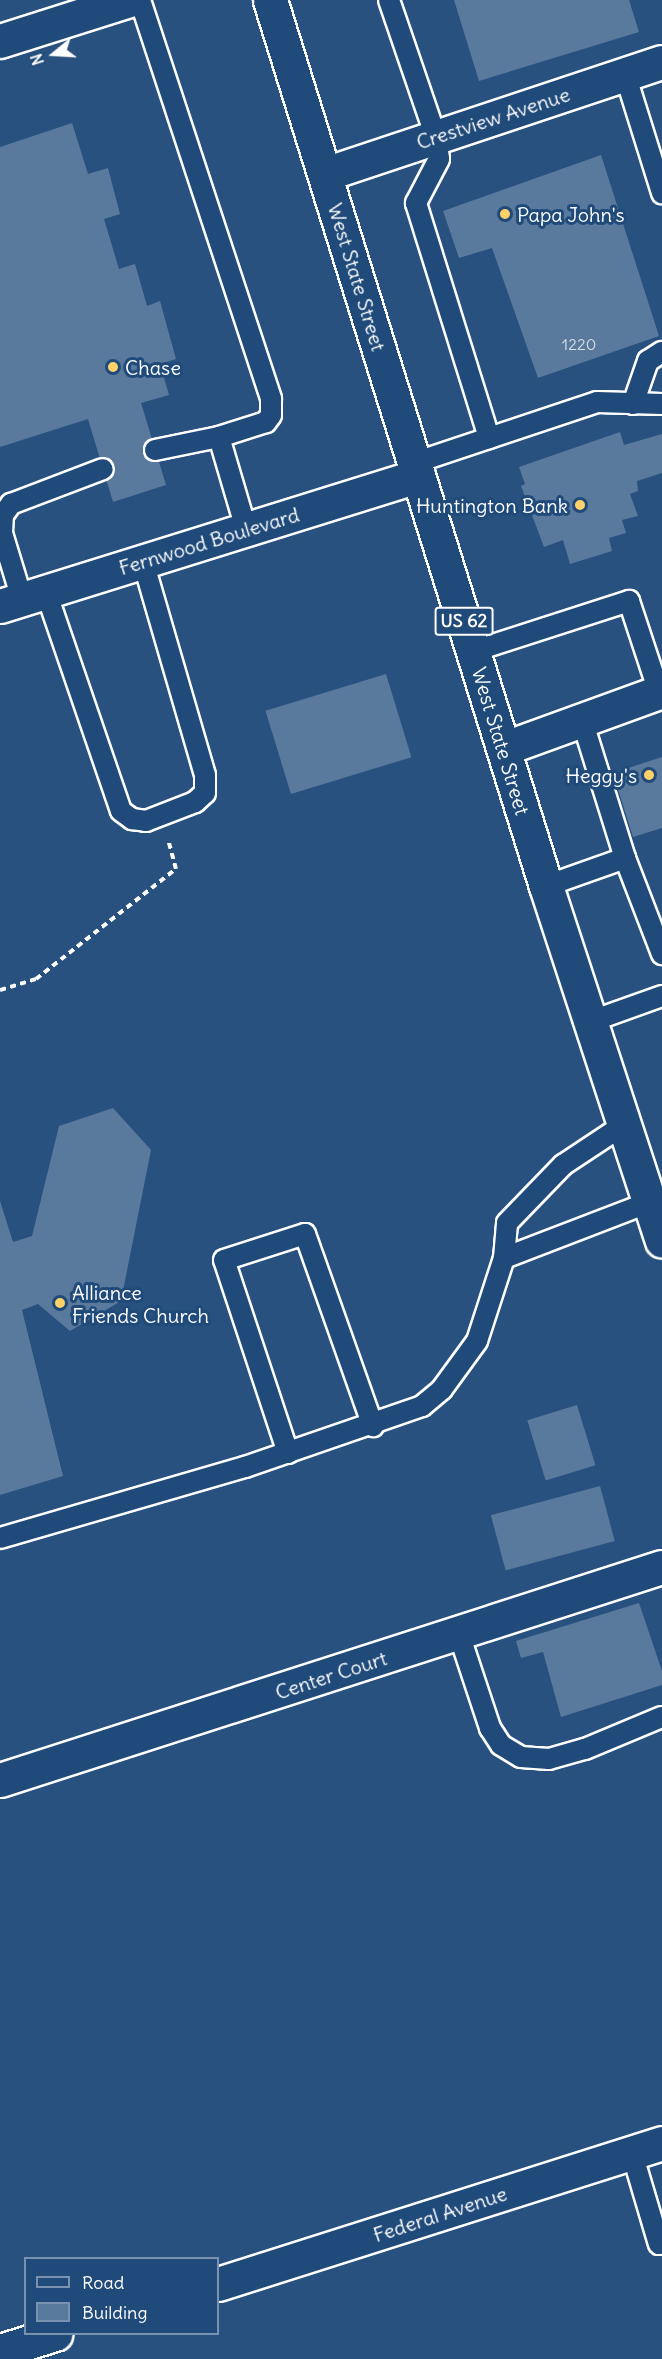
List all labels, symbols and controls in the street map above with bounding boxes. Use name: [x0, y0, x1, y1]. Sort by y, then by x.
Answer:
north arrow: [24, 24, 84, 84]
text: N: [26, 51, 48, 68]
street label: Crestview Avenue: [413, 82, 573, 154]
street label: West State Street: [323, 200, 391, 354]
place label: Papa John's: [517, 202, 625, 226]
marker: Papa John's: [498, 207, 512, 221]
house number: 1220: [562, 334, 596, 354]
place label: Chase: [125, 355, 181, 379]
marker: Chase: [106, 360, 120, 374]
place label: Huntington Bank: [416, 493, 568, 517]
marker: Huntington Bank: [573, 498, 587, 512]
street label: Fernwood Boulevard: [116, 502, 302, 580]
road number: US 62: [434, 606, 494, 636]
street label: West State Street: [467, 664, 535, 818]
place label: Heggy's: [565, 763, 637, 787]
marker: Heggy's: [642, 768, 656, 782]
place label: Alliance Friends Church: [72, 1280, 209, 1327]
marker: Alliance Friends Church: [53, 1296, 67, 1310]
street label: Center Court: [272, 1646, 390, 1704]
street label: Federal Avenue: [370, 2181, 510, 2247]
legend: [24, 2257, 219, 2335]
text: Road: [82, 2271, 124, 2294]
text: Building: [82, 2301, 147, 2324]

